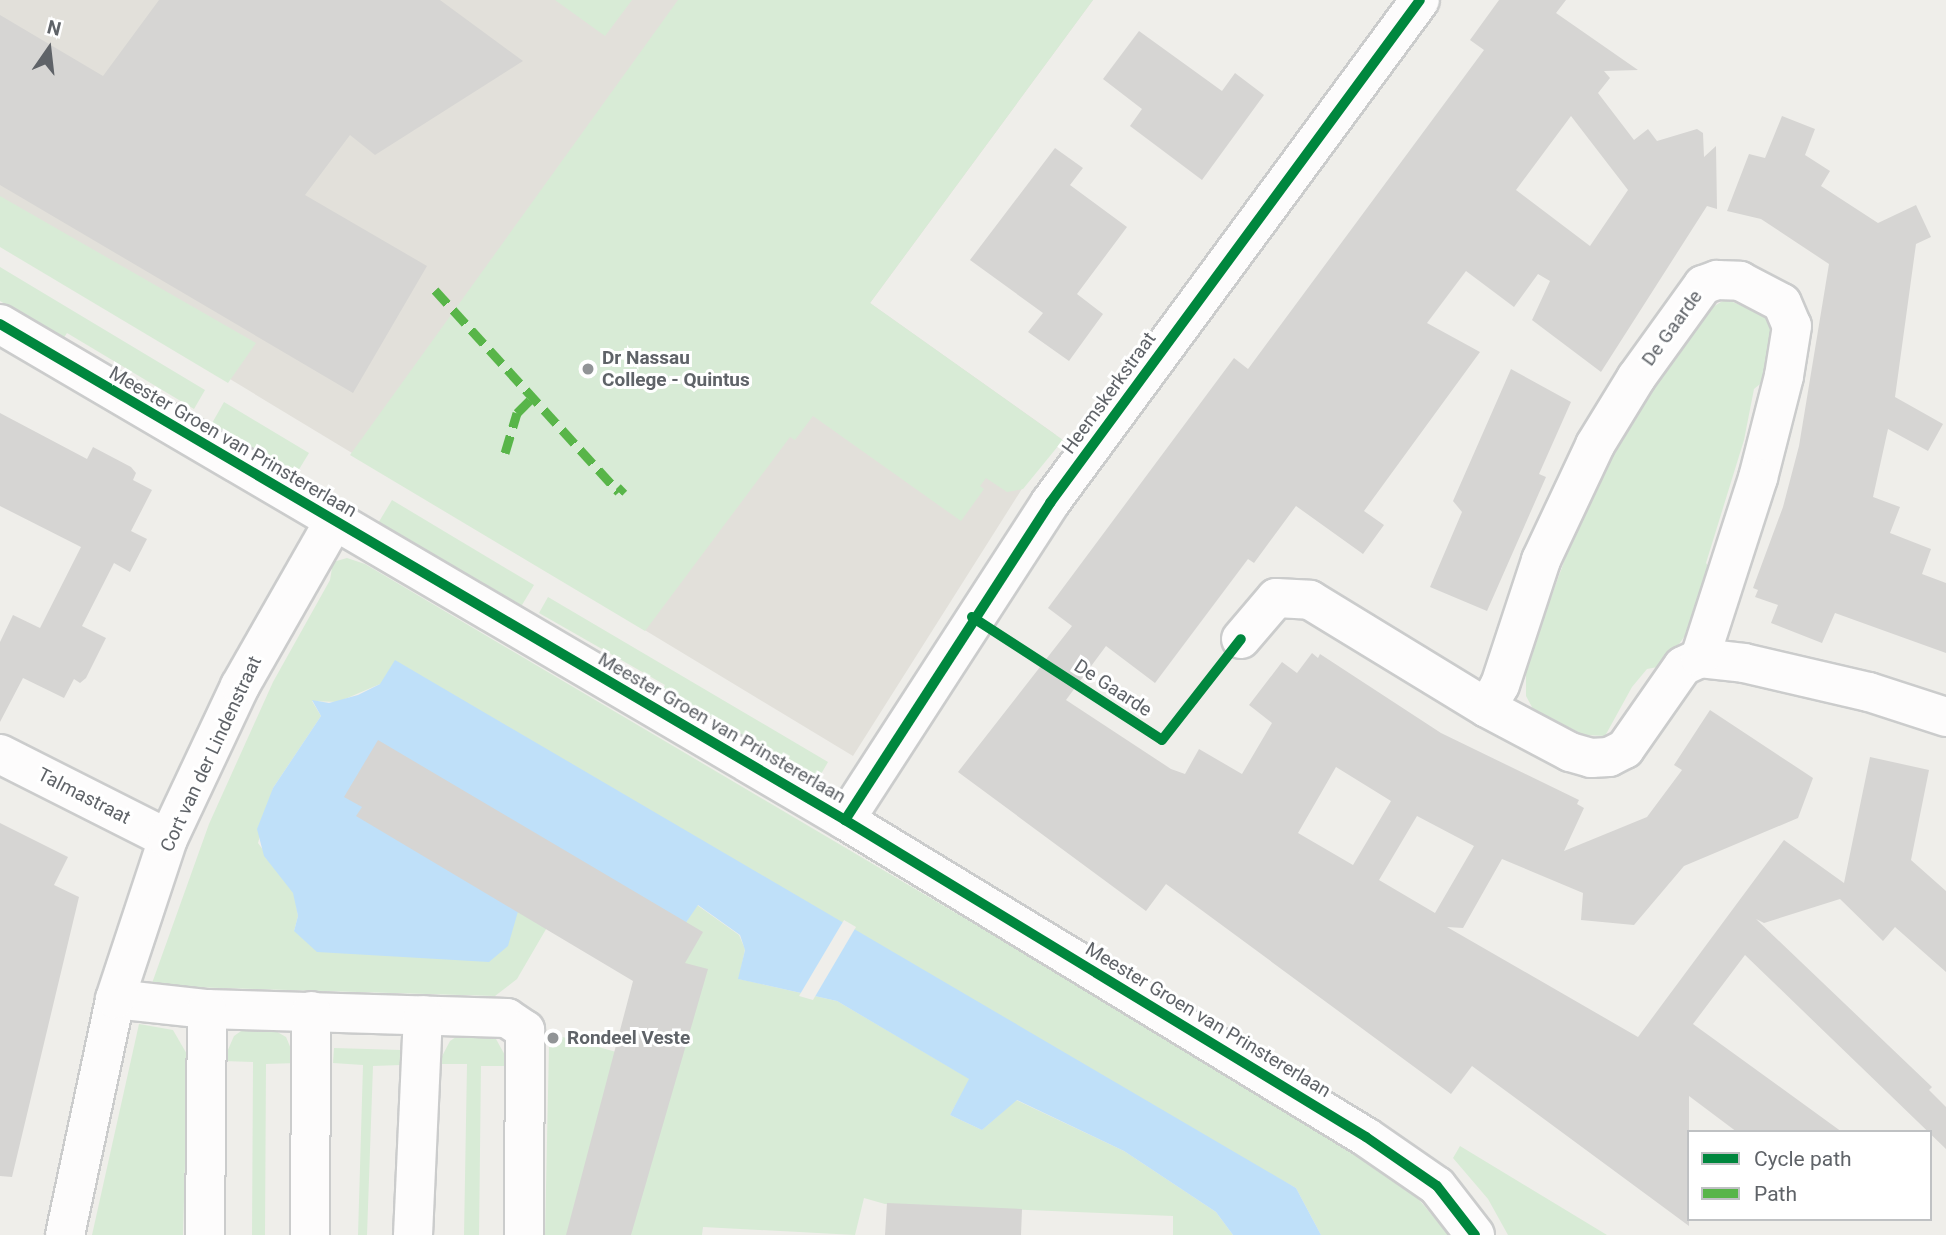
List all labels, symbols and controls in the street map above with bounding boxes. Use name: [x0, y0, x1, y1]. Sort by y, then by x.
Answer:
north arrow: [14, 14, 84, 84]
text: N: [45, 15, 63, 41]
street label: De Gaarde: [1637, 286, 1707, 370]
street label: Heemskerkstraat: [1057, 328, 1161, 458]
place label: Dr Nassau College - Quintus: [602, 347, 750, 391]
marker: Dr Nassau College - Quintus: [580, 361, 596, 377]
street label: Meester Groen van Prinstererlaan: [105, 362, 361, 522]
street label: Meester Groen van Prinstererlaan: [594, 648, 850, 808]
street label: Cort van der Lindenstraat: [156, 653, 266, 855]
street label: De Gaarde: [1070, 654, 1156, 722]
street label: Talmastraat: [34, 763, 134, 829]
street label: Meester Groen van Prinstererlaan: [1081, 938, 1335, 1102]
place label: Rondeel Veste: [567, 1027, 690, 1049]
marker: Rondeel Veste: [545, 1030, 561, 1046]
legend: [1687, 1130, 1932, 1221]
text: Cycle path: [1754, 1147, 1852, 1171]
text: Path: [1754, 1182, 1797, 1206]

